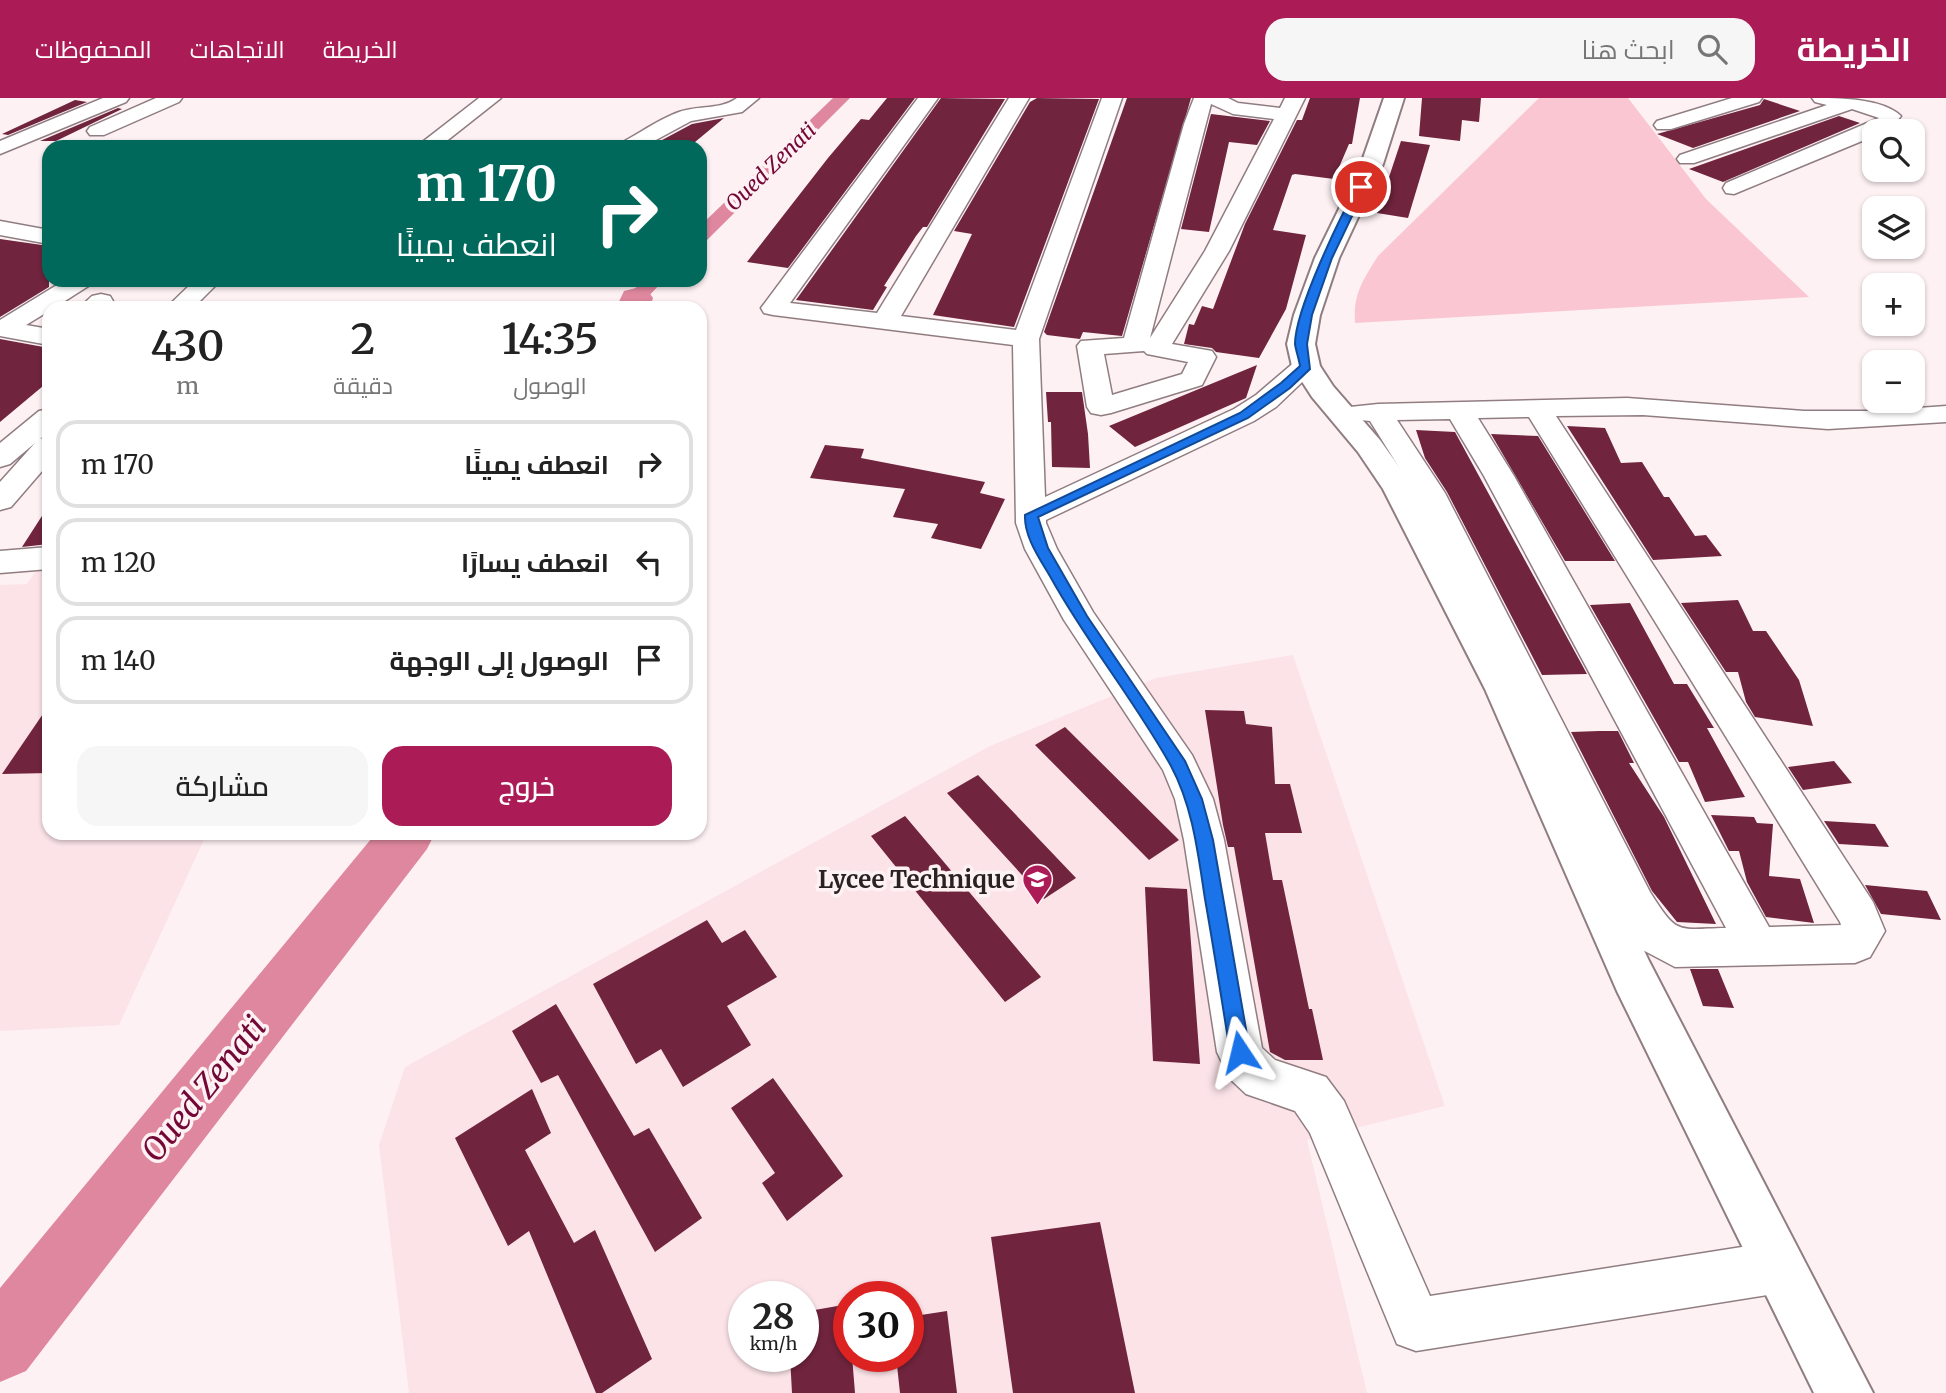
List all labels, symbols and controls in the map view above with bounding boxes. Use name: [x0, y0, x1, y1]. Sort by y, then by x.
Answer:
search box: [1265, 18, 1755, 81]
text: الخريطة: [1797, 29, 1911, 70]
icon: search: [1693, 30, 1731, 68]
text: ابحث هنا: [1582, 33, 1675, 66]
text: المحفوظات: [35, 34, 152, 65]
text: الاتجاهات: [190, 34, 285, 65]
text: الخريطة: [323, 34, 398, 65]
water label: Oued Zenati: [720, 117, 822, 216]
map controls: [1862, 119, 1925, 413]
button: search: [1862, 119, 1925, 182]
text: 170 m: [416, 153, 557, 214]
pin: [1331, 157, 1391, 217]
icon: right: [581, 168, 672, 259]
icon: arrive: [1342, 168, 1380, 206]
button: layers: [1862, 196, 1925, 259]
text: انعطف يمينًا: [396, 225, 557, 265]
button: +: [1862, 273, 1925, 336]
text: 2: [351, 313, 375, 365]
text: 14:35: [501, 313, 598, 365]
text: 430: [151, 320, 225, 372]
button: −: [1862, 350, 1925, 413]
text: m: [176, 371, 199, 400]
text: دقيقة: [333, 371, 393, 400]
text: الوصول: [513, 371, 587, 400]
icon: right: [630, 445, 668, 483]
text: 170 m: [81, 448, 154, 481]
text: انعطف يمينًا: [464, 448, 609, 481]
icon: left: [630, 543, 668, 581]
text: 120 m: [81, 546, 156, 579]
text: انعطف يسارًا: [461, 546, 609, 579]
icon: arrive: [630, 641, 668, 679]
text: 140 m: [81, 644, 156, 677]
text: الوصول إلى الوجهة: [390, 644, 609, 677]
button: مشاركة: [77, 746, 368, 826]
button: خروج: [382, 746, 672, 826]
school or university icon: Lycee Technique: [1021, 863, 1055, 907]
place label: Lycee Technique: [818, 864, 1015, 895]
water label: Oued Zenati: [133, 1008, 275, 1170]
position arrow: [1203, 1015, 1277, 1089]
speed limit sign: 30: [833, 1281, 924, 1372]
text: 28: [752, 1295, 795, 1339]
text: km/h: [750, 1332, 797, 1355]

